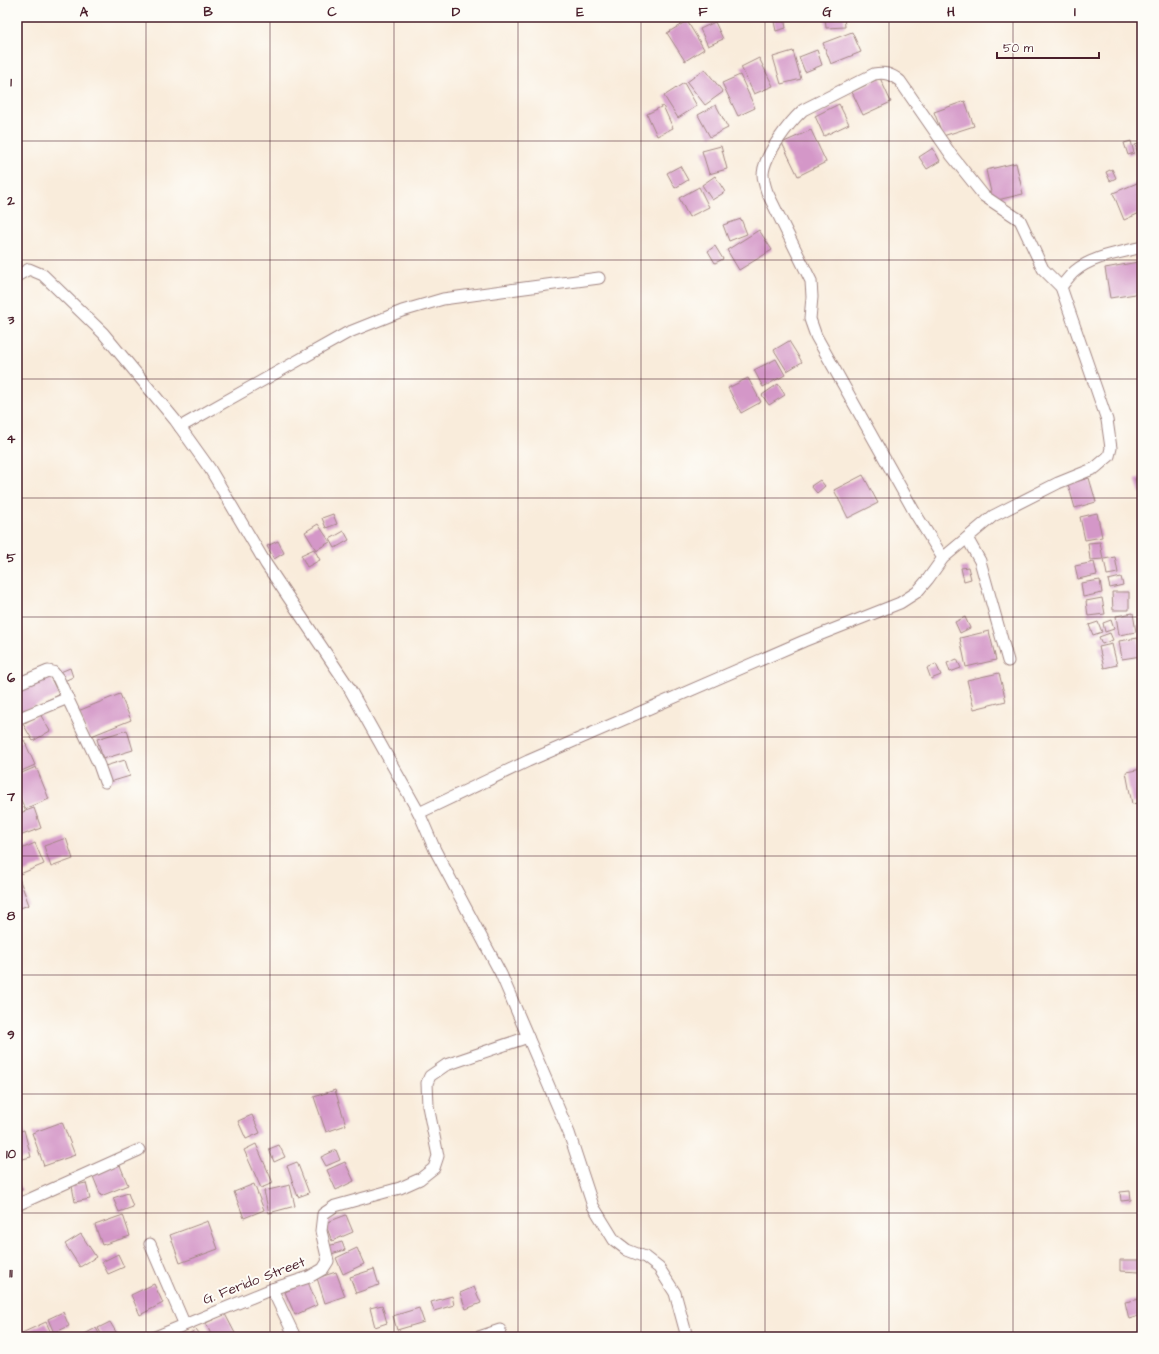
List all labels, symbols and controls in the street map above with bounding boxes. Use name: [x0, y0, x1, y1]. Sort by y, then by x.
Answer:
text: A: [80, 3, 89, 21]
text: B: [203, 3, 213, 21]
text: C: [327, 3, 337, 21]
text: D: [452, 3, 461, 21]
text: E: [576, 3, 584, 21]
text: F: [698, 3, 708, 21]
text: G: [822, 3, 832, 21]
text: H: [947, 3, 955, 21]
text: I: [1074, 3, 1076, 21]
scale bar: [997, 34, 1099, 60]
text: 50 m: [1003, 40, 1034, 57]
text: 1: [10, 73, 12, 91]
text: 2: [6, 192, 15, 210]
text: 3: [7, 311, 15, 329]
text: 4: [7, 430, 16, 448]
text: 5: [6, 549, 16, 567]
text: 6: [7, 669, 16, 687]
text: 7: [6, 788, 16, 806]
text: 8: [7, 907, 16, 925]
text: 9: [7, 1026, 15, 1044]
text: 10: [6, 1145, 17, 1163]
street label: G. Ferido Street: [200, 1252, 308, 1310]
text: 11: [9, 1264, 13, 1282]

